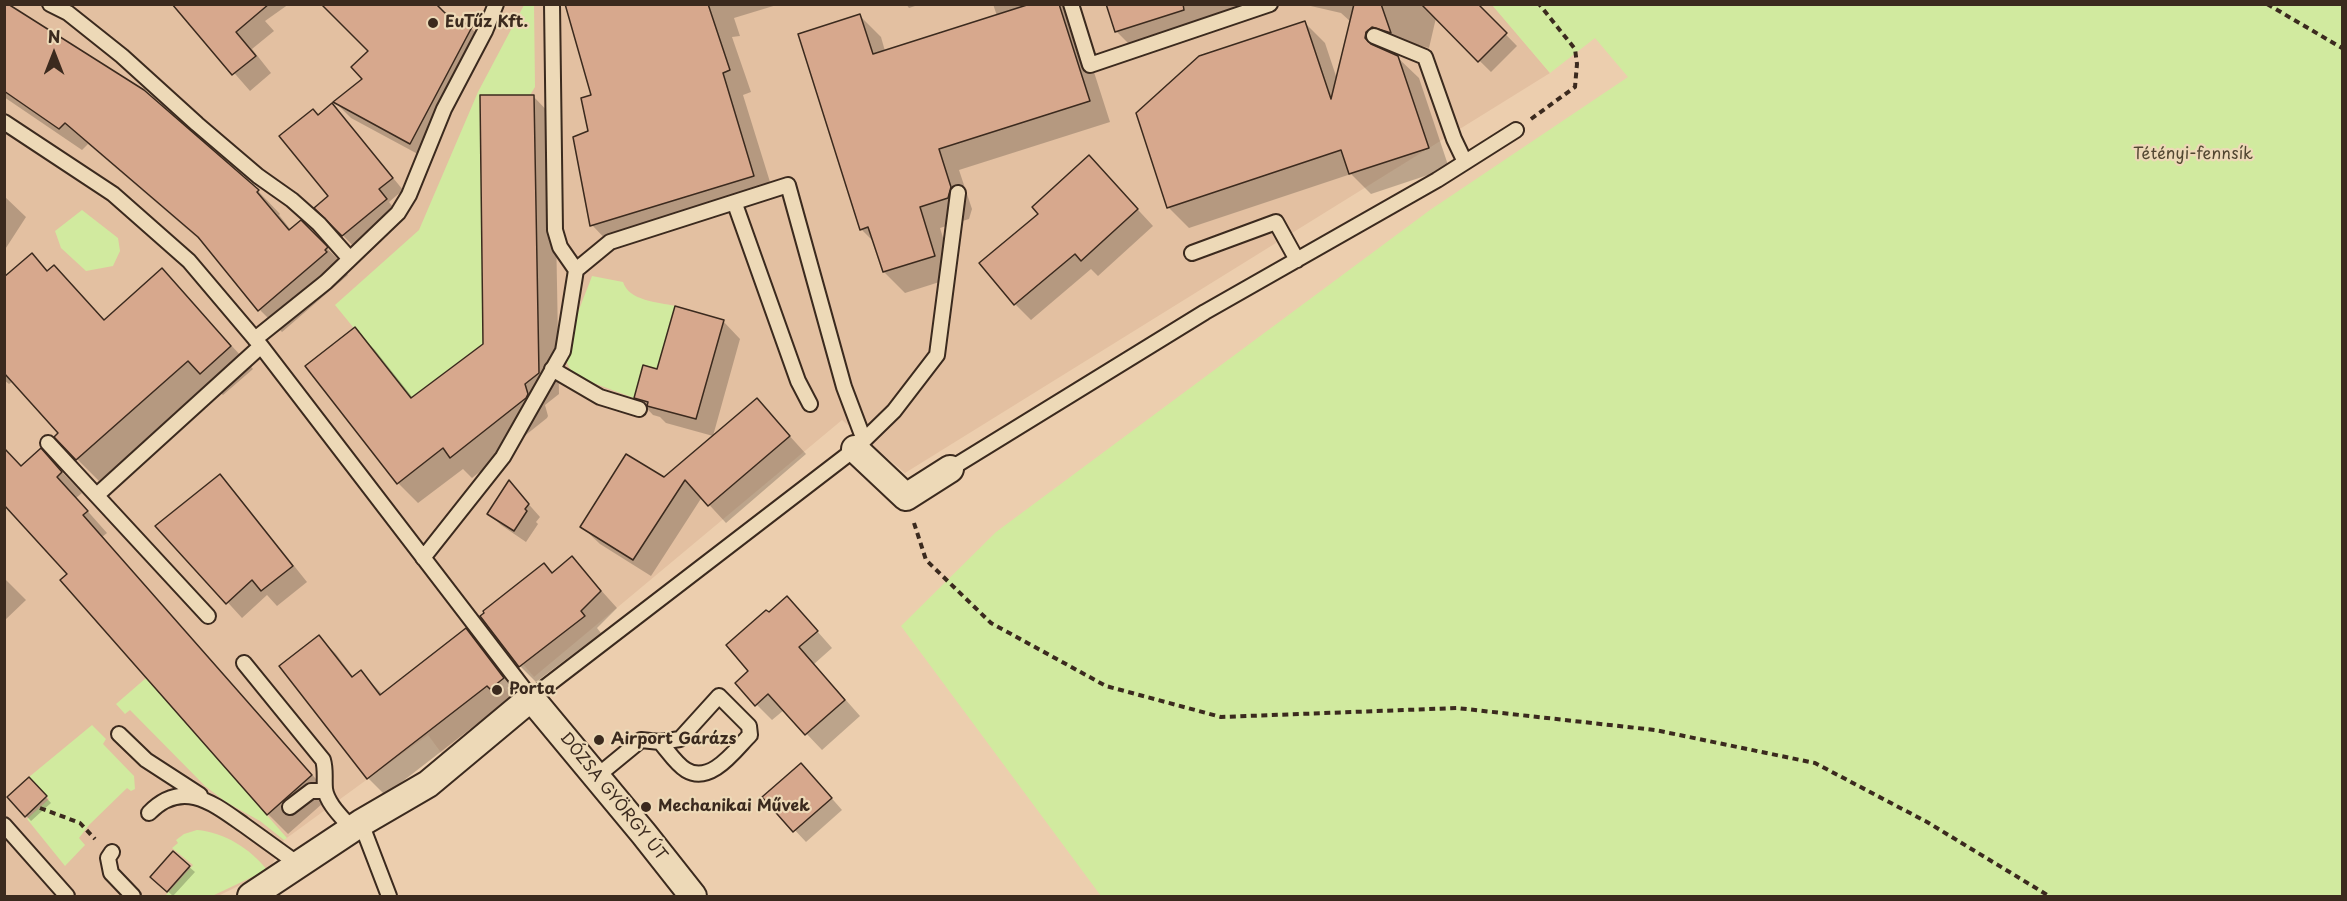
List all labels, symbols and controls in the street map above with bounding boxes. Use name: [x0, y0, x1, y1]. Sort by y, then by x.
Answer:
place label: EuTűz Kft.: [445, 13, 528, 33]
marker: EuTűz Kft.: [426, 16, 440, 30]
north arrow: [24, 24, 84, 84]
text: N: [48, 24, 60, 48]
park label: Tétényi-fennsík: [2133, 145, 2253, 165]
place label: Porta: [509, 680, 556, 700]
marker: Porta: [490, 683, 504, 697]
street label: DÓZSA GYÖRGY ÚT: [555, 729, 671, 865]
place label: Airport Garázs: [611, 730, 736, 750]
marker: Airport Garázs: [592, 733, 606, 747]
place label: Mechanikai Művek: [658, 797, 810, 817]
marker: Mechanikai Művek: [639, 800, 653, 814]

